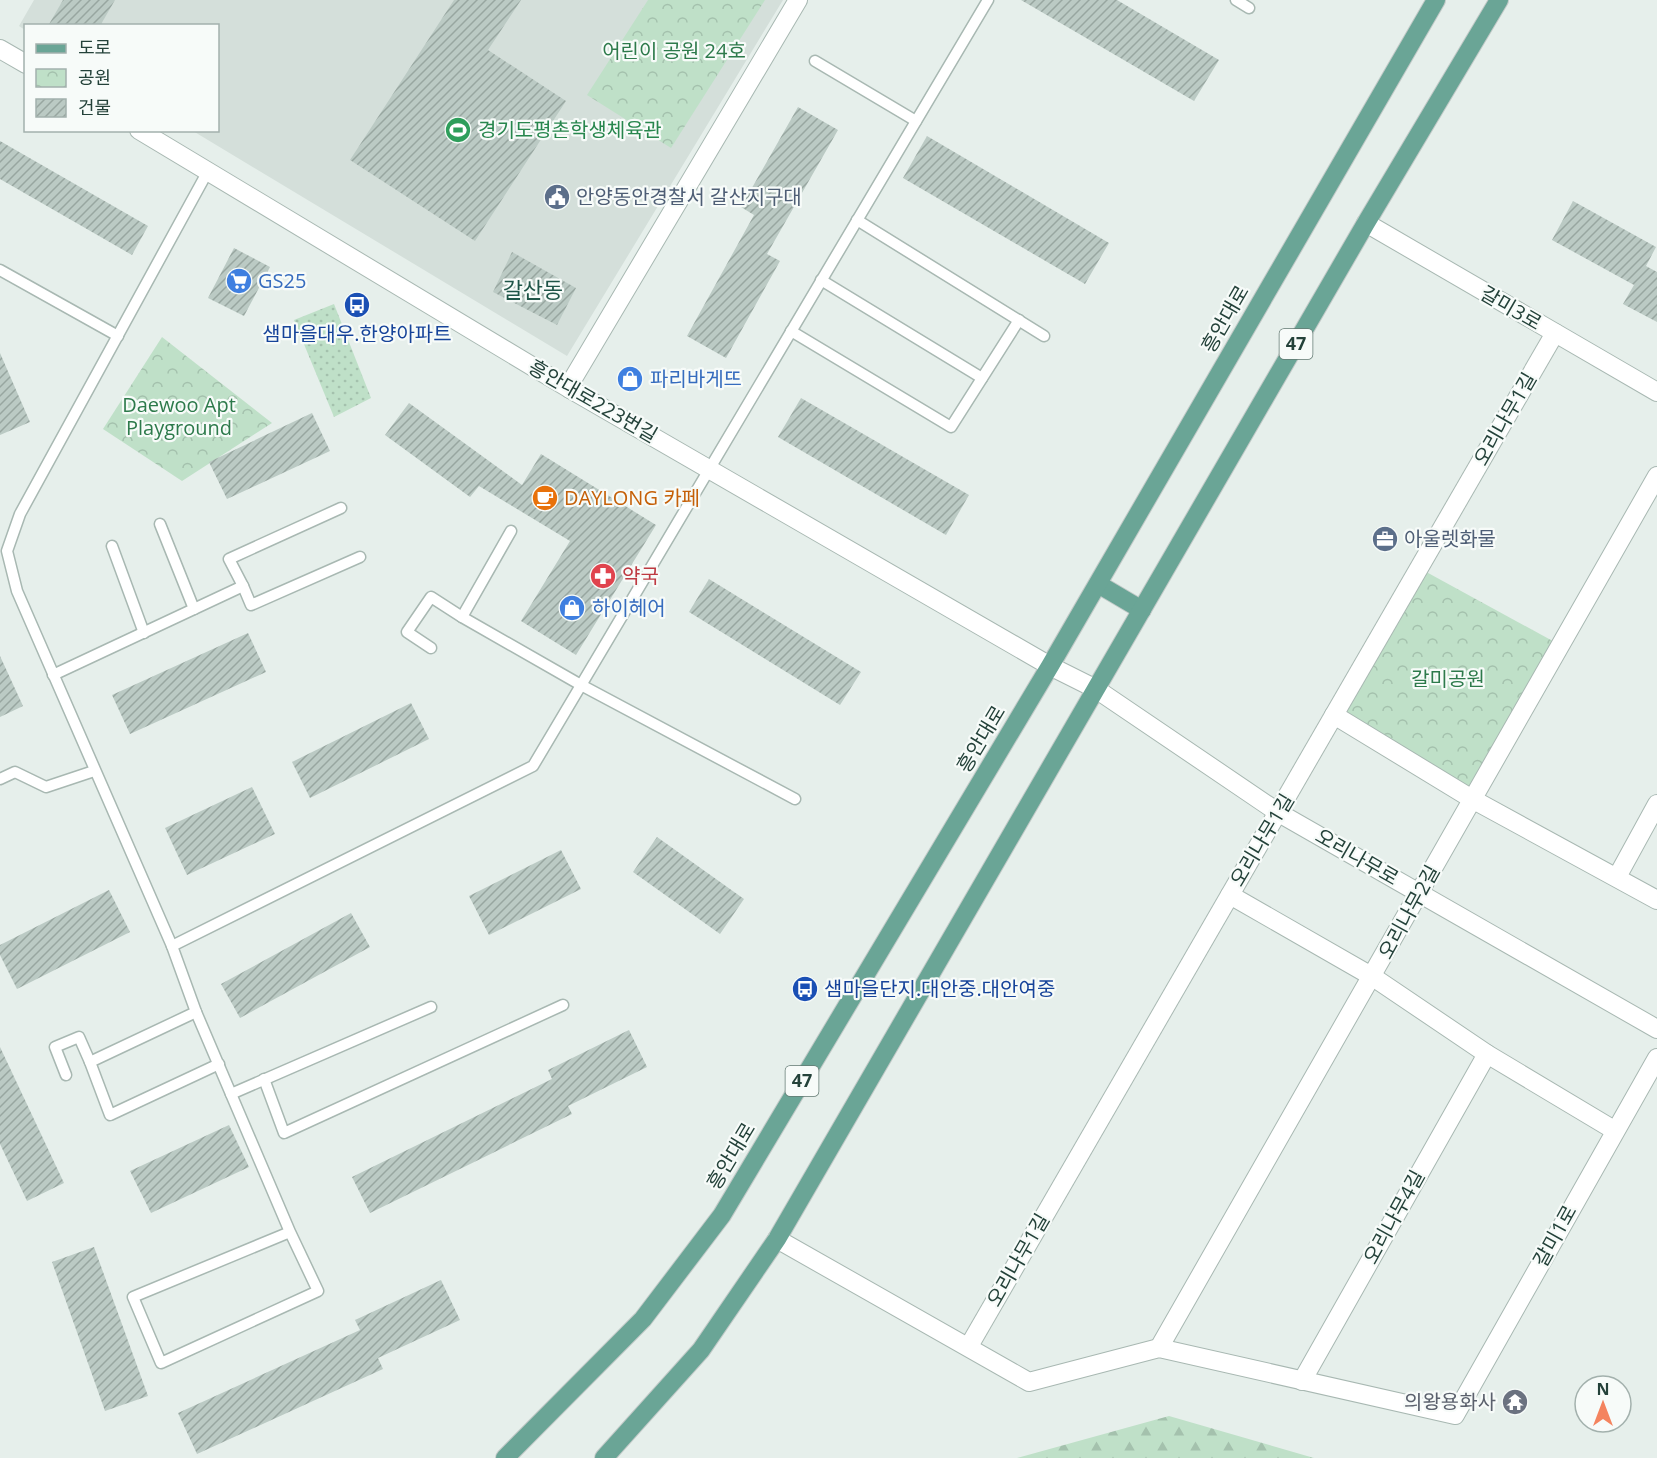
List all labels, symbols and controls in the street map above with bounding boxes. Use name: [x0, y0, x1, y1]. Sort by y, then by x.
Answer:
legend: [24, 24, 219, 132]
text: 도로: [78, 35, 111, 59]
park label: 어린이 공원 24호: [602, 37, 746, 64]
text: 공원: [78, 65, 111, 89]
text: 건물: [78, 95, 111, 119]
sports icon: 경기도평촌학생체육관: [443, 115, 473, 145]
place label: 경기도평촌학생체육관: [478, 116, 662, 143]
public building icon: 안양동안경찰서 갈산지구대: [542, 182, 572, 212]
place label: 안양동안경찰서 갈산지구대: [576, 183, 802, 210]
supermarket icon: GS25: [224, 266, 254, 296]
place label: GS25: [258, 267, 306, 294]
district label: 갈산동: [503, 274, 563, 304]
street label: 갈미3로: [1476, 279, 1547, 336]
street label: 흥안대로: [1194, 280, 1255, 357]
bus stop icon: 샘마을대우.한양아파트: [342, 290, 372, 320]
place label: 샘마을대우.한양아파트: [262, 320, 452, 347]
road number: 47: [1280, 329, 1312, 359]
street label: 흥안대로223번길: [524, 353, 663, 448]
shop icon: 파리바게뜨: [615, 364, 645, 394]
place label: 파리바게뜨: [650, 365, 742, 392]
street label: 오리나무1길: [1467, 367, 1542, 470]
park label: Daewoo Apt Playground: [122, 391, 236, 441]
cafe icon: DAYLONG 카페: [530, 483, 560, 513]
place label: DAYLONG 카페: [564, 484, 700, 511]
office icon: 아울렛화물: [1370, 524, 1400, 554]
place label: 아울렛화물: [1404, 525, 1496, 552]
pharmacy icon: 약국: [588, 561, 618, 591]
place label: 약국: [622, 562, 659, 589]
shop icon: 하이헤어: [557, 593, 587, 623]
place label: 하이헤어: [592, 594, 666, 621]
park label: 갈미공원: [1411, 665, 1485, 692]
street label: 흥안대로: [950, 700, 1011, 777]
street label: 오리나무1길: [1223, 788, 1300, 891]
street label: 오리나무로: [1311, 822, 1404, 891]
street label: 오리나무2길: [1372, 860, 1445, 964]
bus stop icon: 샘마을단지.대안중.대안여중: [790, 974, 820, 1004]
place label: 샘마을단지.대안중.대안여중: [824, 975, 1055, 1002]
road number: 47: [786, 1066, 818, 1096]
street label: 흥안대로: [700, 1117, 761, 1194]
street label: 오리나무4길: [1357, 1165, 1430, 1269]
street label: 갈미1로: [1527, 1200, 1583, 1271]
street label: 오리나무1길: [980, 1208, 1055, 1311]
north arrow: [1573, 1374, 1633, 1434]
text: N: [1596, 1378, 1610, 1400]
temple icon: 의왕용화사: [1500, 1387, 1530, 1417]
place label: 의왕용화사: [1404, 1388, 1496, 1415]

